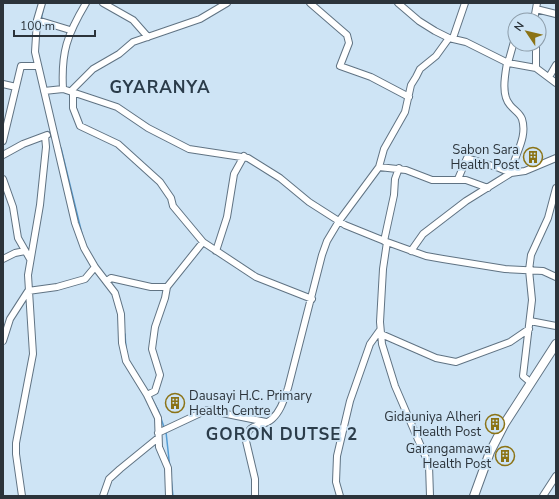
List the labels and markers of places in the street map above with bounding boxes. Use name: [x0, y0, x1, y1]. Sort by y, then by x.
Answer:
place label: Sabon Sara Health Post: [450, 141, 519, 174]
building icon: Sabon Sara Health Post: [522, 146, 544, 168]
place label: Dausayi H.C. Primary Health Centre: [189, 387, 312, 420]
building icon: Dausayi H.C. Primary Health Centre: [164, 392, 186, 414]
place label: Gidauniya Alheri Health Post: [384, 408, 481, 441]
building icon: Gidauniya Alheri Health Post: [484, 413, 506, 435]
place label: Garangamawa Health Post: [406, 440, 491, 473]
building icon: Garangamawa Health Post: [494, 445, 516, 467]

